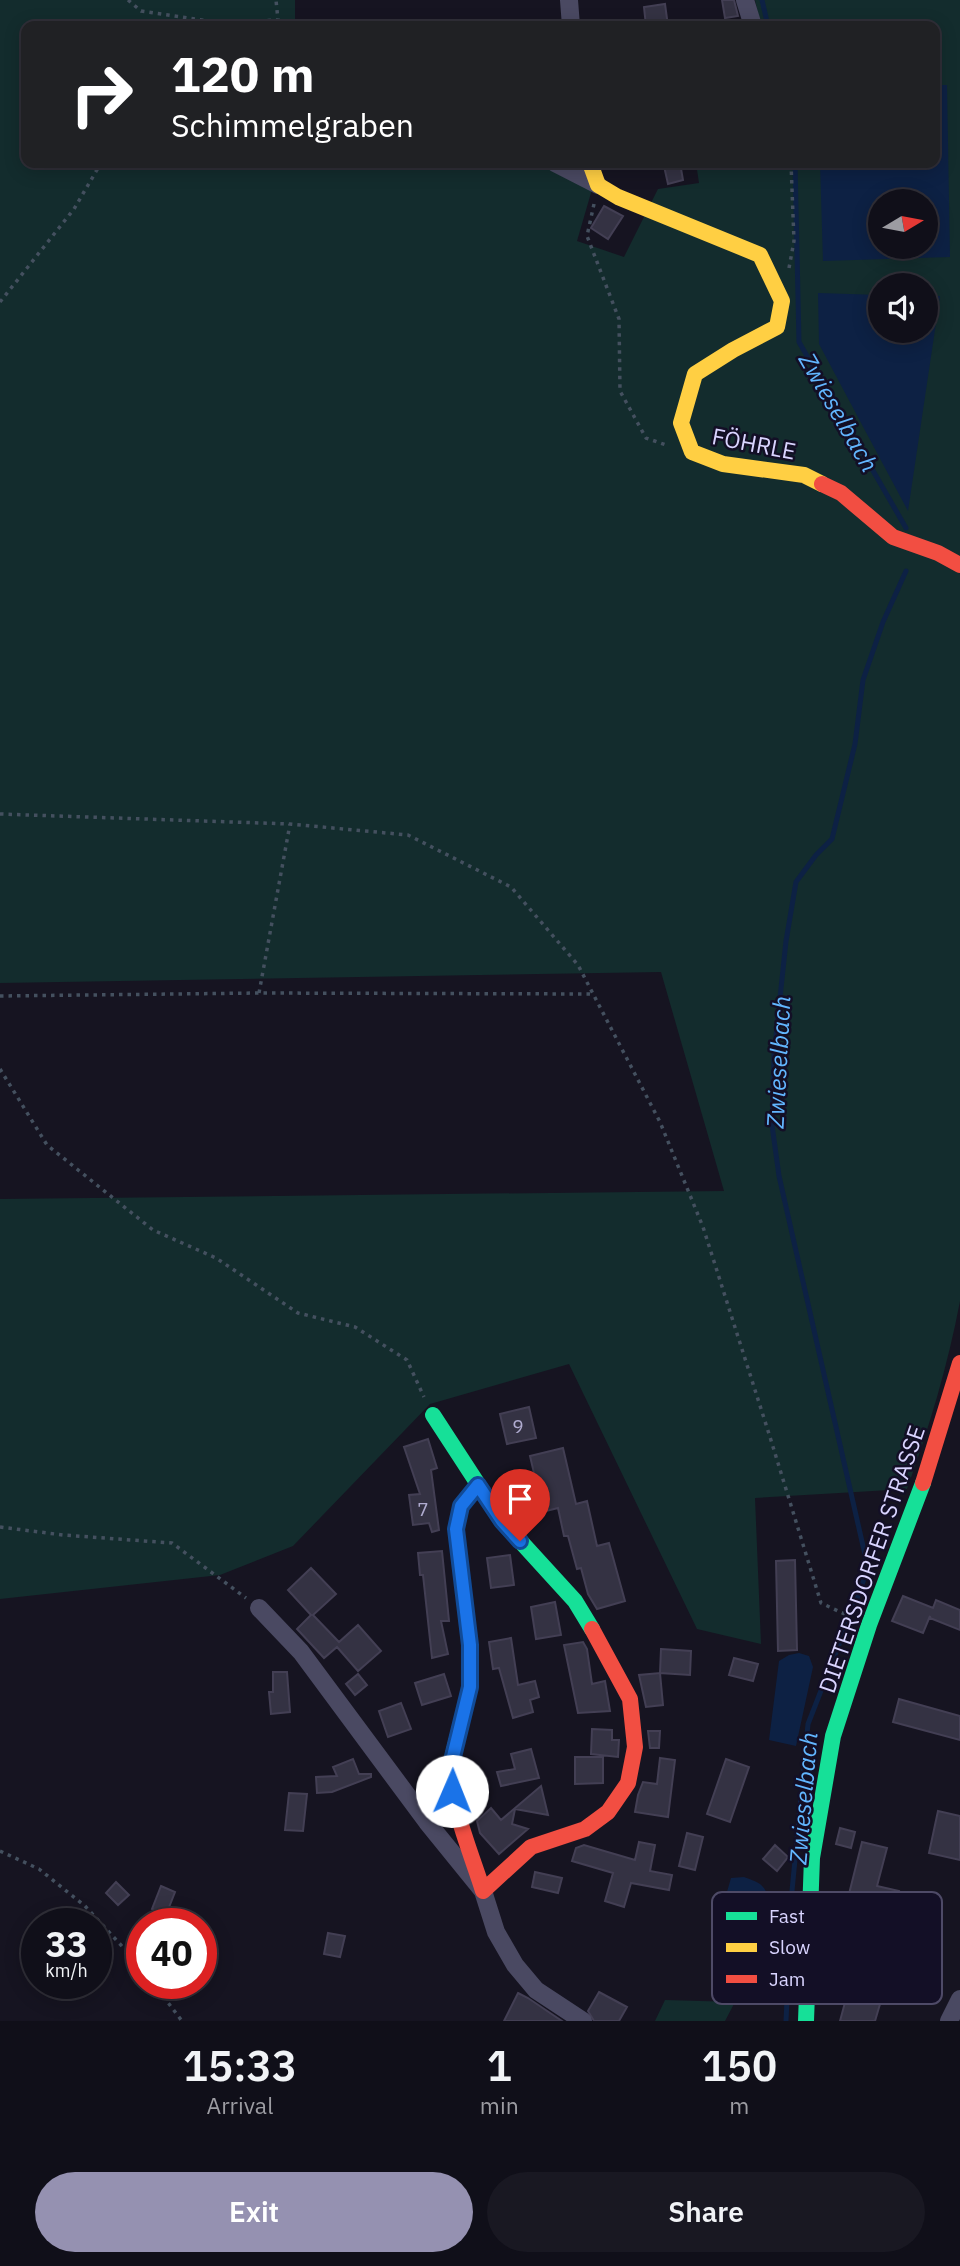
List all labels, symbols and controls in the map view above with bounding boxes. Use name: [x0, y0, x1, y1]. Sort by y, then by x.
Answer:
text: 120 m: [171, 42, 315, 105]
icon: right: [56, 49, 147, 140]
text: Schimmelgraben: [171, 104, 414, 146]
north arrow: [868, 189, 938, 259]
map controls: [868, 189, 938, 343]
button: sound: [868, 273, 938, 343]
water label: Zwieselbach: [791, 346, 886, 477]
street label: FÖHRLE: [710, 420, 798, 466]
water label: Zwieselbach: [758, 995, 797, 1130]
house number: 9: [512, 1414, 524, 1438]
street label: DIETERSDORFER STRASSE: [811, 1421, 931, 1697]
pin: [490, 1469, 550, 1541]
icon: arrive: [501, 1480, 539, 1518]
house number: 7: [417, 1497, 429, 1521]
water label: Zwieselbach: [781, 1730, 825, 1867]
position arrow: [415, 1754, 489, 1828]
legend: [712, 1892, 942, 2004]
text: Fast: [769, 1904, 805, 1928]
speed limit sign: 40: [126, 1908, 217, 1999]
text: 33: [45, 1921, 88, 1967]
text: Slow: [769, 1935, 810, 1959]
text: km/h: [45, 1959, 88, 1982]
text: Jam: [769, 1967, 805, 1991]
text: 15:33: [183, 2038, 297, 2093]
text: 1: [487, 2038, 512, 2093]
text: 150: [702, 2038, 777, 2093]
text: Arrival: [206, 2090, 273, 2120]
text: min: [480, 2090, 519, 2120]
text: m: [729, 2090, 749, 2120]
button: Exit: [35, 2172, 473, 2252]
button: Share: [487, 2172, 925, 2252]

